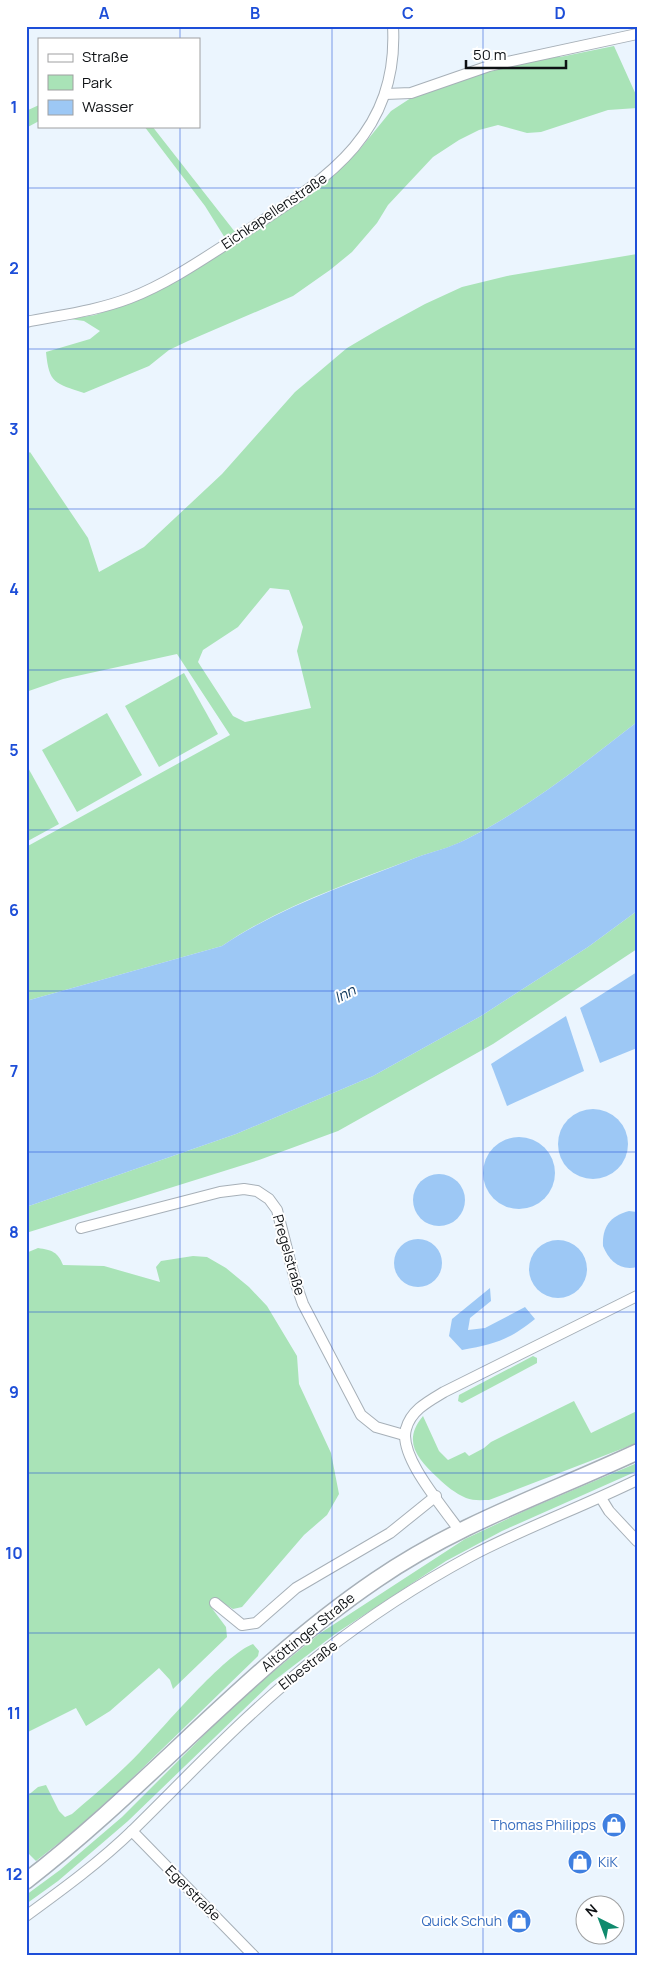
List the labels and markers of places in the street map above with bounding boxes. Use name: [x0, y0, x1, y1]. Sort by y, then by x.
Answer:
shop icon: Thomas Philipps: [601, 1812, 627, 1838]
place label: Thomas Philipps: [491, 1815, 596, 1834]
shop icon: KiK: [567, 1849, 593, 1875]
place label: KiK: [598, 1852, 619, 1871]
shop icon: Quick Schuh: [506, 1908, 532, 1934]
place label: Quick Schuh: [421, 1911, 502, 1930]

